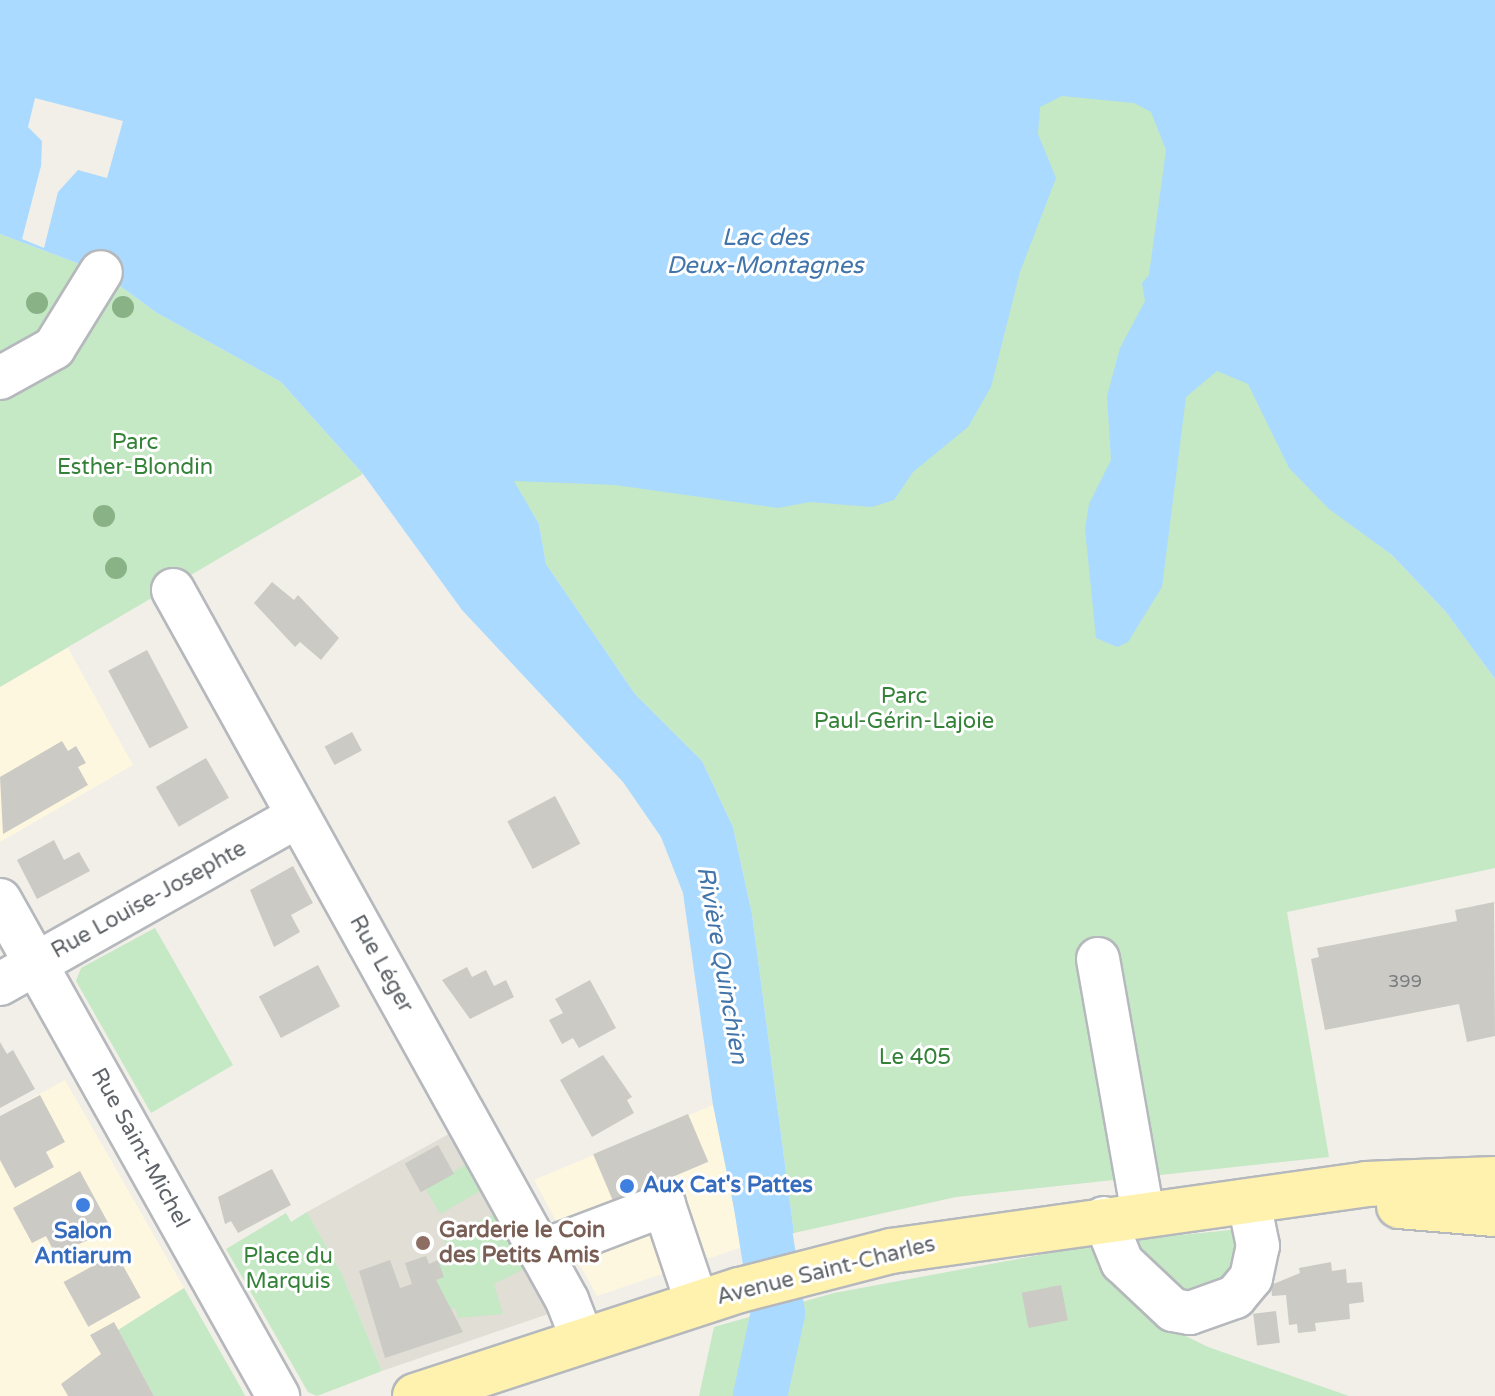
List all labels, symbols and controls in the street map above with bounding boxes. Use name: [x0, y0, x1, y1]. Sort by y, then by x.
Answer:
water label: Lac des Deux-Montagnes: [667, 224, 863, 280]
park label: Parc Esther-Blondin: [57, 429, 213, 480]
park label: Parc Paul-Gérin-Lajoie: [814, 683, 994, 734]
street label: Rue Louise-Josephte: [47, 835, 251, 965]
water label: Rivière Quinchien: [690, 864, 754, 1066]
street label: Rue Léger: [343, 911, 419, 1017]
house number: 399: [1388, 970, 1422, 992]
park label: Le 405: [879, 1045, 951, 1071]
street label: Rue Saint-Michel: [85, 1063, 195, 1233]
place label: Aux Cat's Pattes: [643, 1173, 813, 1199]
marker: Aux Cat's Pattes: [618, 1177, 636, 1195]
marker: Salon Antiarum: [74, 1196, 92, 1214]
place label: Garderie le Coin des Petits Amis: [439, 1217, 605, 1268]
place label: Salon Antiarum: [34, 1218, 132, 1270]
street label: Avenue Saint-Charles: [714, 1231, 938, 1311]
marker: Garderie le Coin des Petits Amis: [414, 1234, 432, 1252]
park label: Place du Marquis: [243, 1243, 333, 1294]

